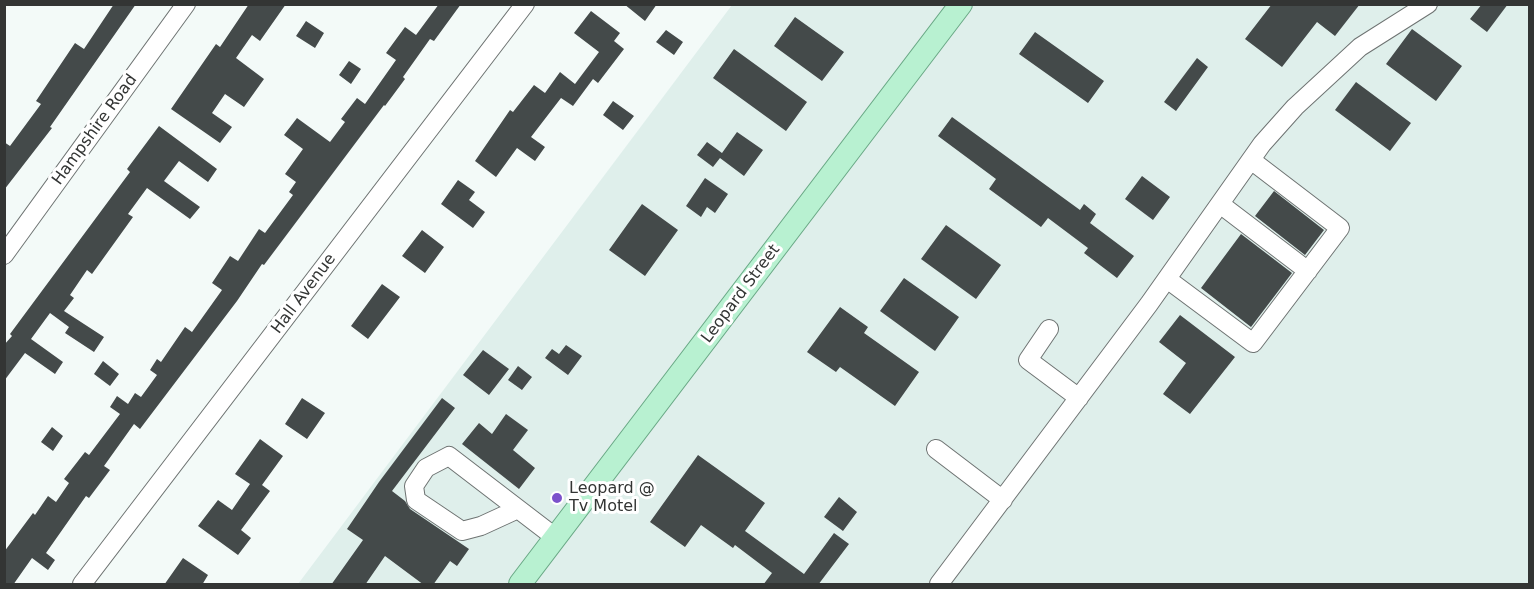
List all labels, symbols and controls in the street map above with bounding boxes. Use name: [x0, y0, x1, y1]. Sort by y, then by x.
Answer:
street label: Hampshire Road: [48, 71, 142, 189]
street label: Leopard Street: [698, 241, 784, 347]
street label: Hall Avenue: [268, 250, 340, 338]
place label: Leopard @ Tv Motel: [569, 479, 655, 517]
marker: Leopard @ Tv Motel: [550, 491, 564, 505]

